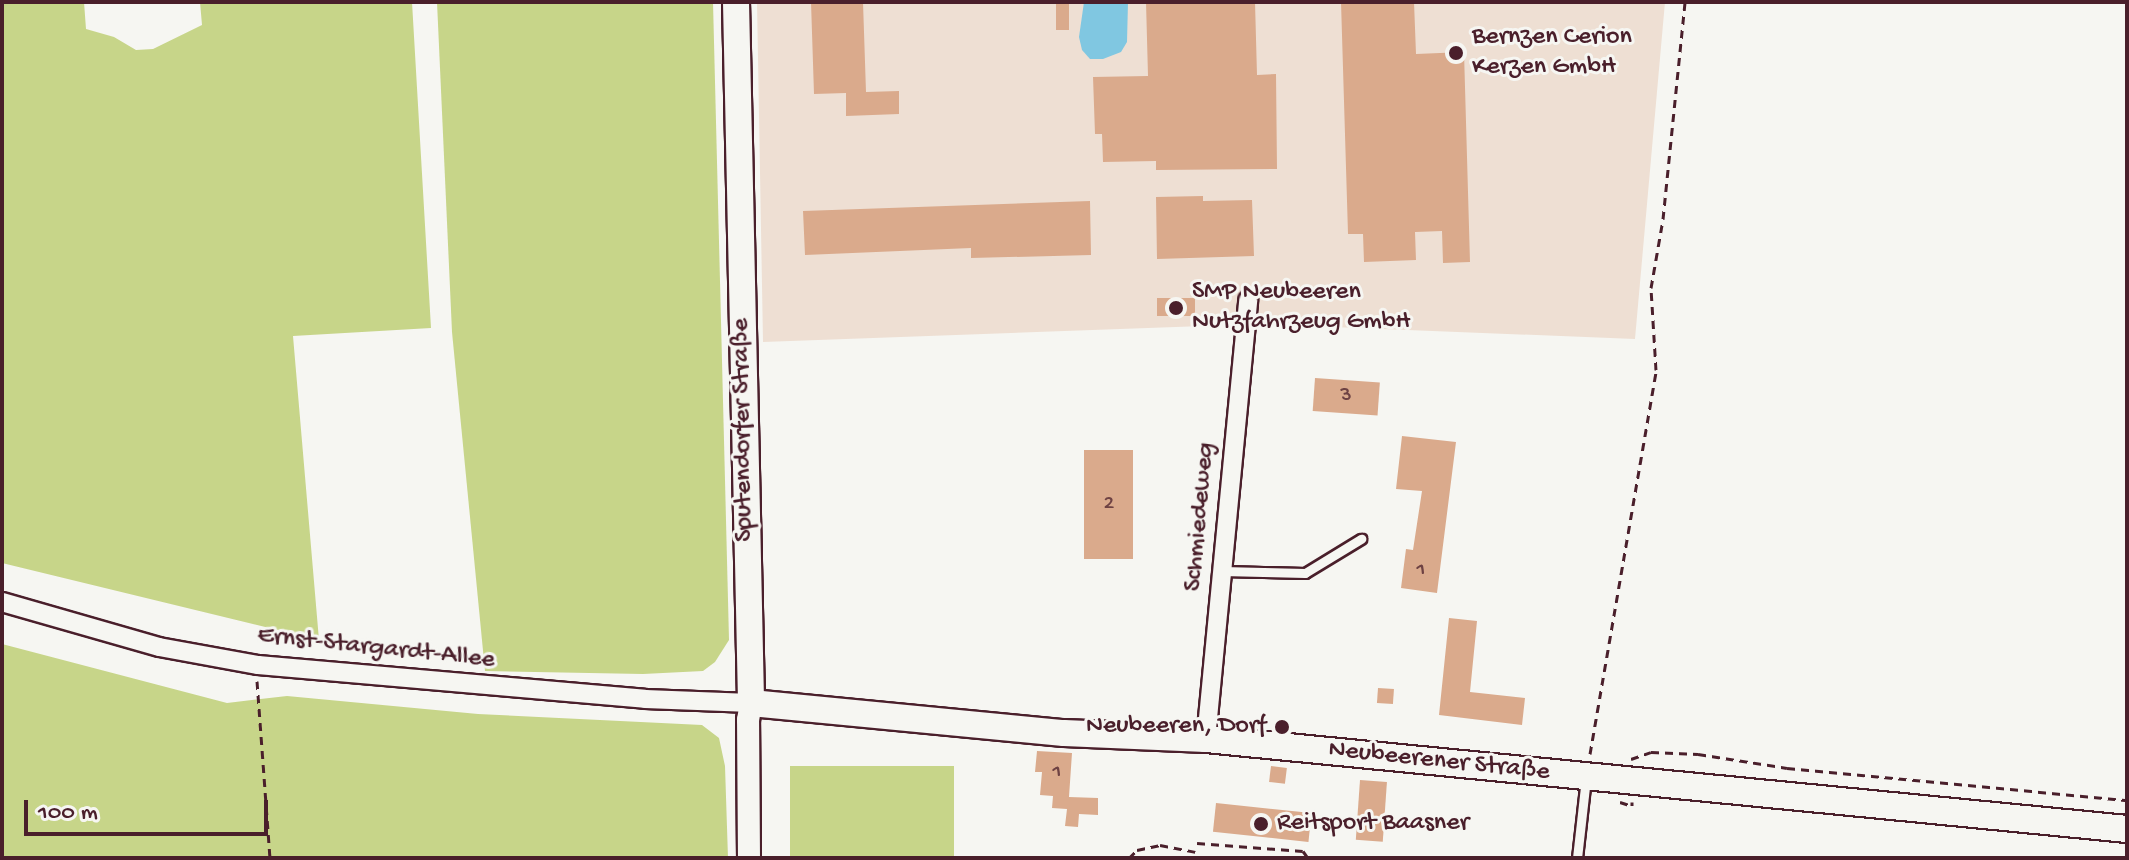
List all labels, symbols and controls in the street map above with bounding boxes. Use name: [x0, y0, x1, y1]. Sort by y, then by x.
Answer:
place label: Bernzen Cerion Kerzen GmbH: [1472, 22, 1632, 84]
marker: Bernzen Cerion Kerzen GmbH: [1447, 44, 1465, 62]
place label: SMP Neubeeren Nutzfahrzeug GmbH: [1192, 277, 1410, 338]
marker: SMP Neubeeren Nutzfahrzeug GmbH: [1167, 299, 1185, 317]
street label: Sputendorfer Straße: [726, 318, 762, 542]
house number: 3: [1340, 384, 1352, 410]
street label: Schmiedeweg: [1179, 441, 1223, 593]
house number: 2: [1104, 492, 1114, 518]
house number: 1: [1417, 558, 1425, 584]
street label: Ernst-Stargardt-Allee: [256, 621, 496, 677]
place label: Neubeeren, Dorf: [1086, 711, 1266, 743]
marker: Neubeeren, Dorf: [1273, 718, 1291, 736]
street label: Neubeerener Straße: [1327, 735, 1551, 789]
house number: 1: [1053, 760, 1061, 786]
scale bar: [28, 784, 272, 834]
text: 100 m: [38, 799, 98, 828]
place label: Reitsport Baasner: [1277, 808, 1469, 840]
marker: Reitsport Baasner: [1252, 815, 1270, 833]

